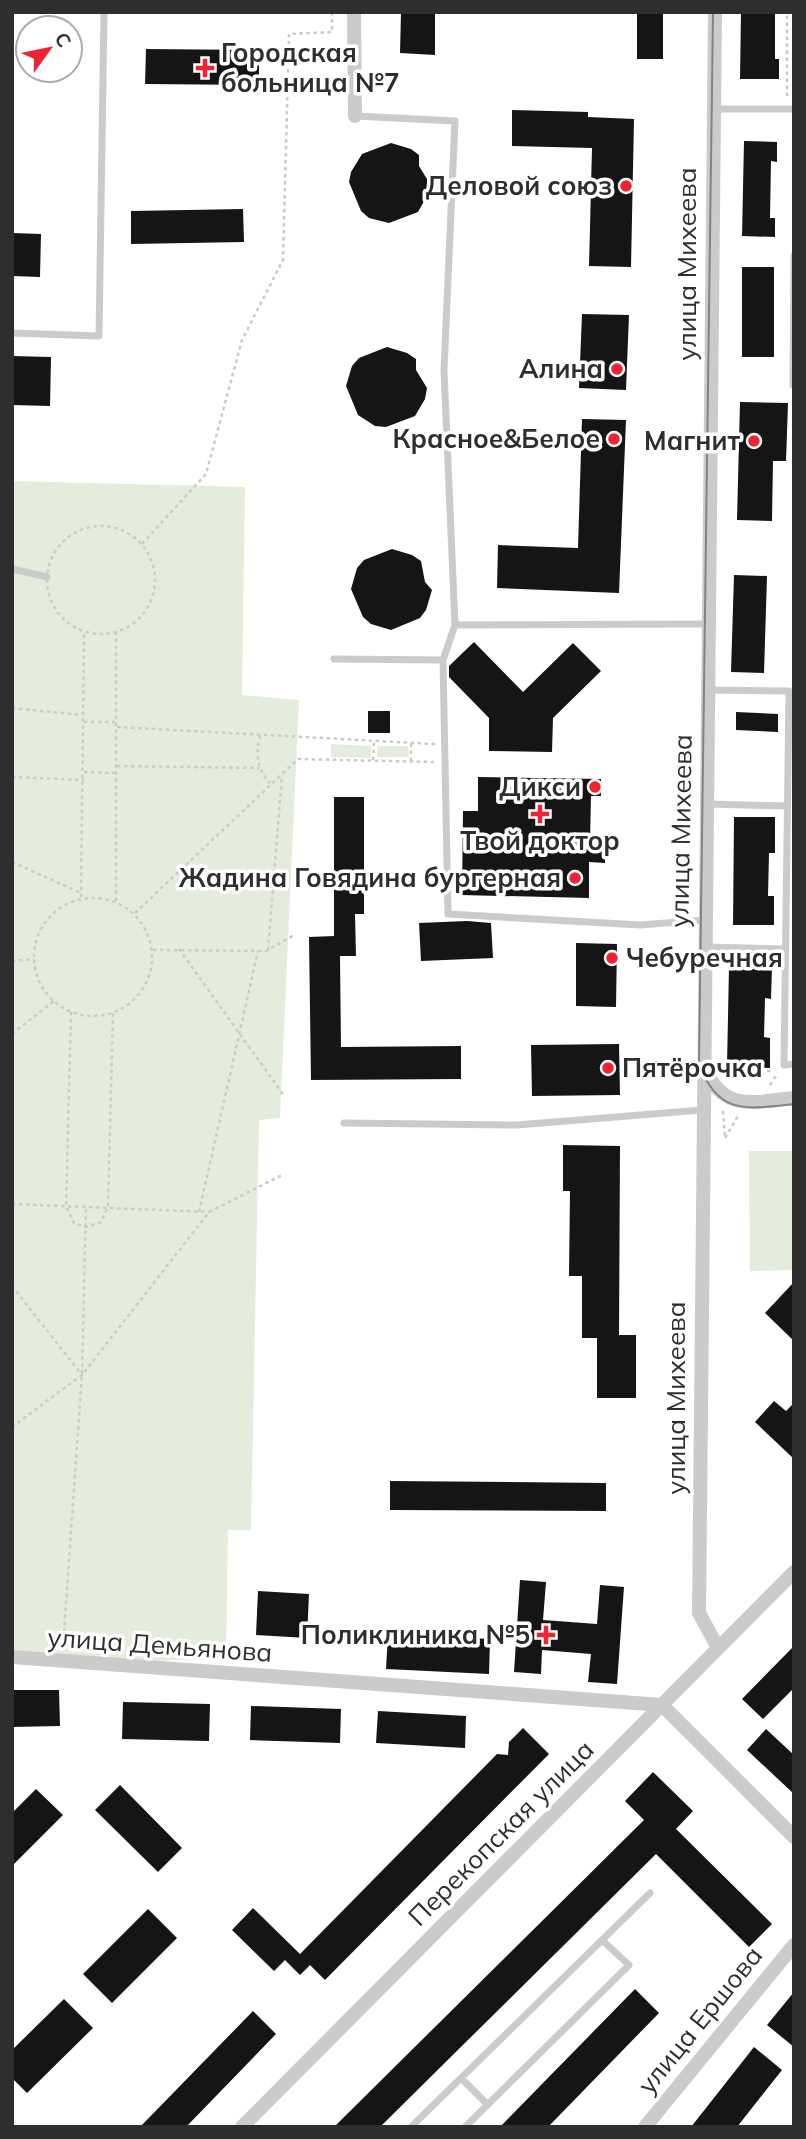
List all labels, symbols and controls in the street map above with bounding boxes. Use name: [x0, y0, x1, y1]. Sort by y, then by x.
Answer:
north arrow: [14, 14, 84, 84]
text: С: [50, 28, 77, 52]
place label: Городская больница №7: [221, 36, 400, 99]
marker: Городская больница №7: [195, 58, 215, 78]
street label: улица Михеева: [670, 167, 703, 361]
place label: Деловой союз: [426, 169, 612, 202]
marker: Деловой союз: [618, 178, 634, 194]
place label: Алина: [519, 352, 603, 385]
marker: Алина: [609, 361, 625, 377]
place label: Красное&Белое: [393, 422, 600, 455]
place label: Магнит: [644, 424, 740, 457]
marker: Красное&Белое: [606, 431, 622, 447]
marker: Магнит: [746, 433, 762, 449]
street label: улица Михеева: [662, 734, 699, 928]
place label: Дикси: [499, 770, 581, 803]
marker: Дикси: [587, 779, 603, 795]
marker: Твой доктор: [532, 806, 548, 822]
place label: Твой доктор: [460, 824, 620, 857]
place label: Жадина Говядина бургерная: [179, 861, 561, 894]
marker: Жадина Говядина бургерная: [567, 870, 583, 886]
place label: Чебуречная: [626, 941, 783, 974]
marker: Чебуречная: [604, 950, 620, 966]
place label: Пятёрочка: [622, 1051, 763, 1084]
marker: Пятёрочка: [600, 1060, 616, 1076]
street label: улица Михеева: [659, 1301, 692, 1495]
place label: Поликлиника №5: [301, 1618, 530, 1651]
street label: улица Демьянова: [47, 1620, 273, 1669]
marker: Поликлиника №5: [536, 1625, 556, 1645]
street label: Перекопская улица: [401, 1733, 600, 1932]
street label: улица Ершова: [630, 1939, 769, 2100]

